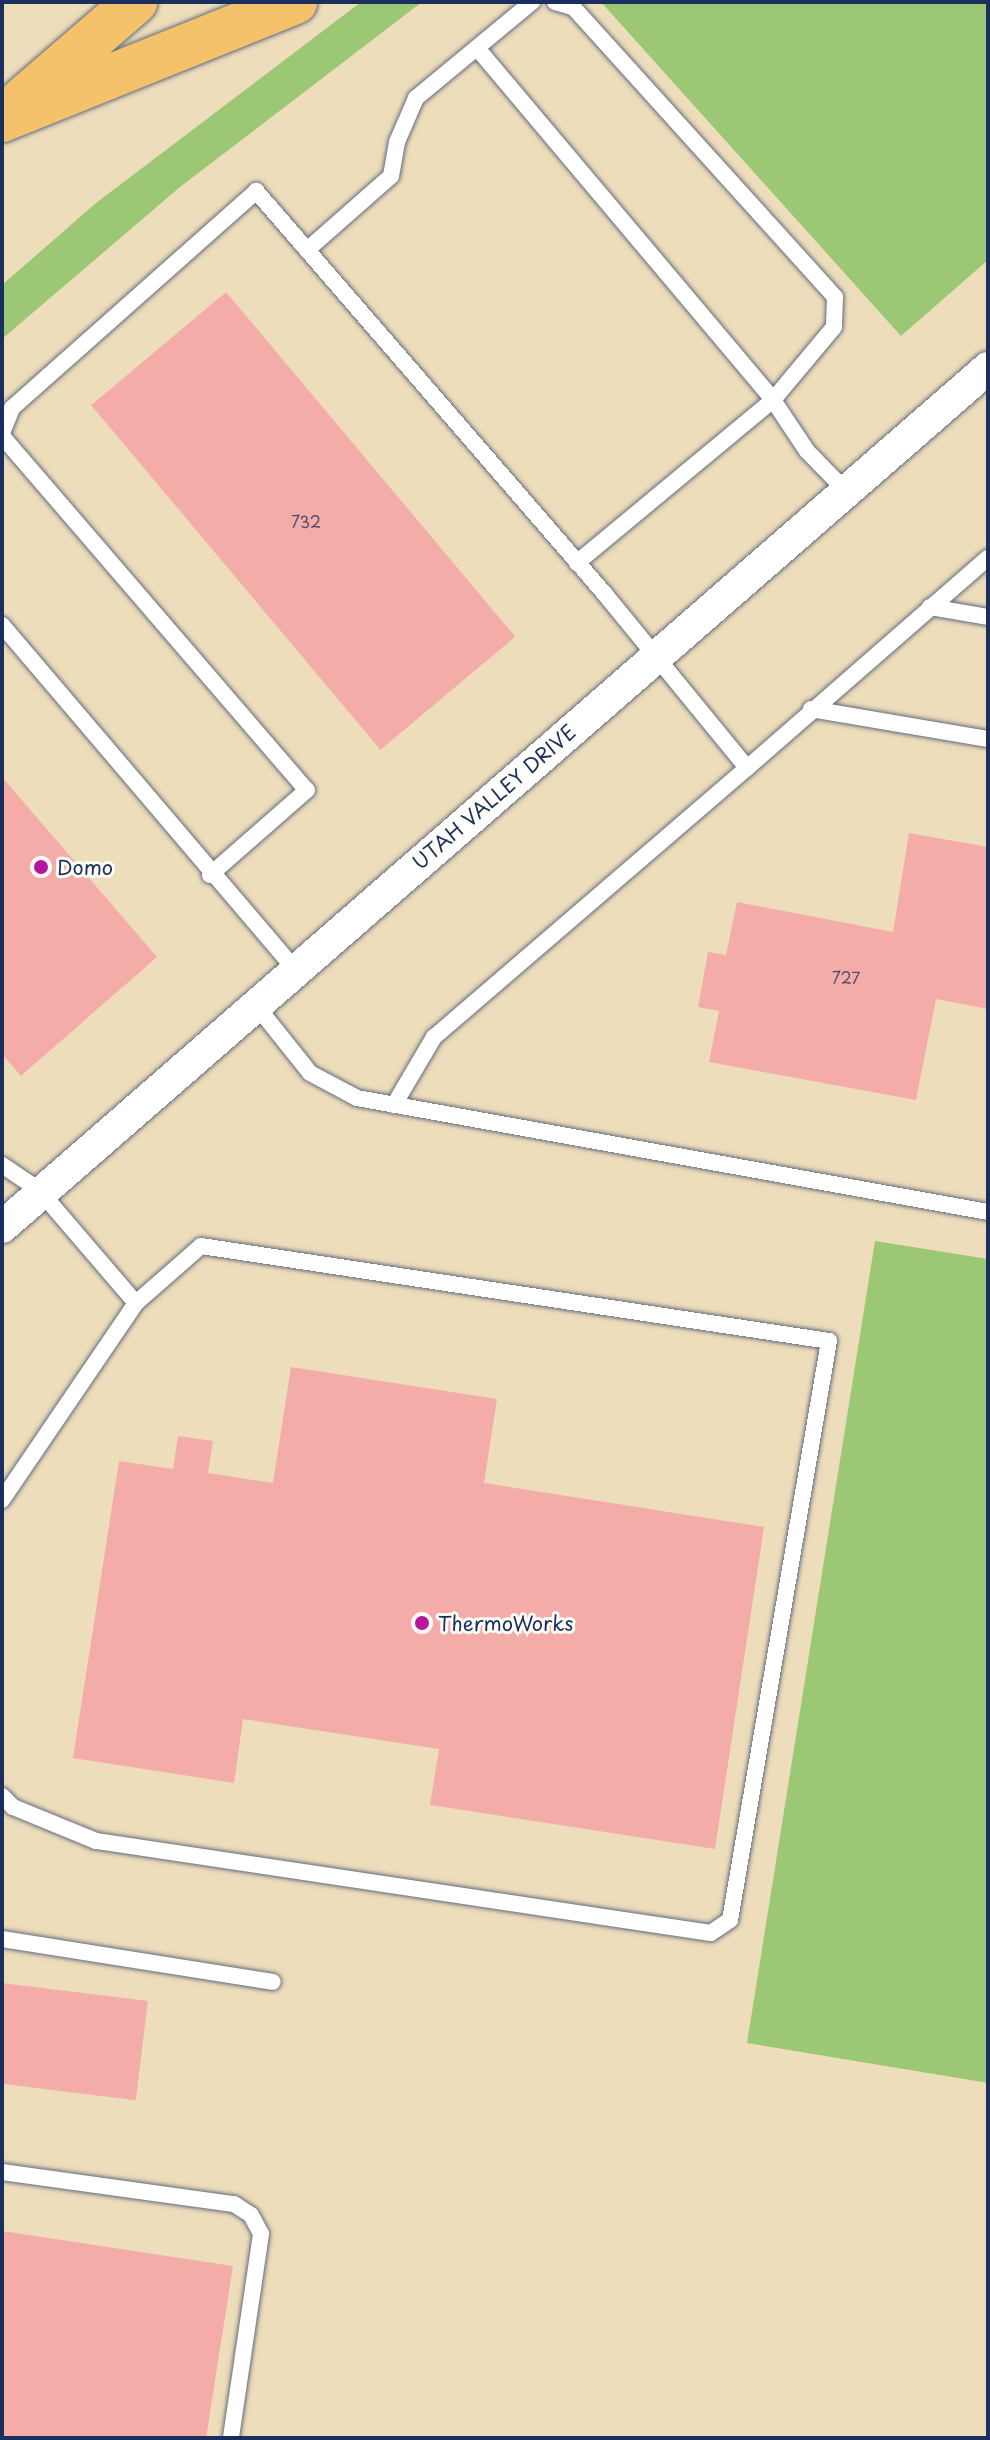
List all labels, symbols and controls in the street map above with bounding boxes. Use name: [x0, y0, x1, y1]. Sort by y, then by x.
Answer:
house number: 732: [291, 511, 321, 531]
street label: UTAH VALLEY DRIVE: [408, 720, 580, 874]
place label: Domo: [57, 855, 113, 879]
marker: Domo: [32, 858, 50, 876]
house number: 727: [832, 967, 860, 987]
place label: ThermoWorks: [438, 1611, 573, 1635]
marker: ThermoWorks: [413, 1614, 431, 1632]

